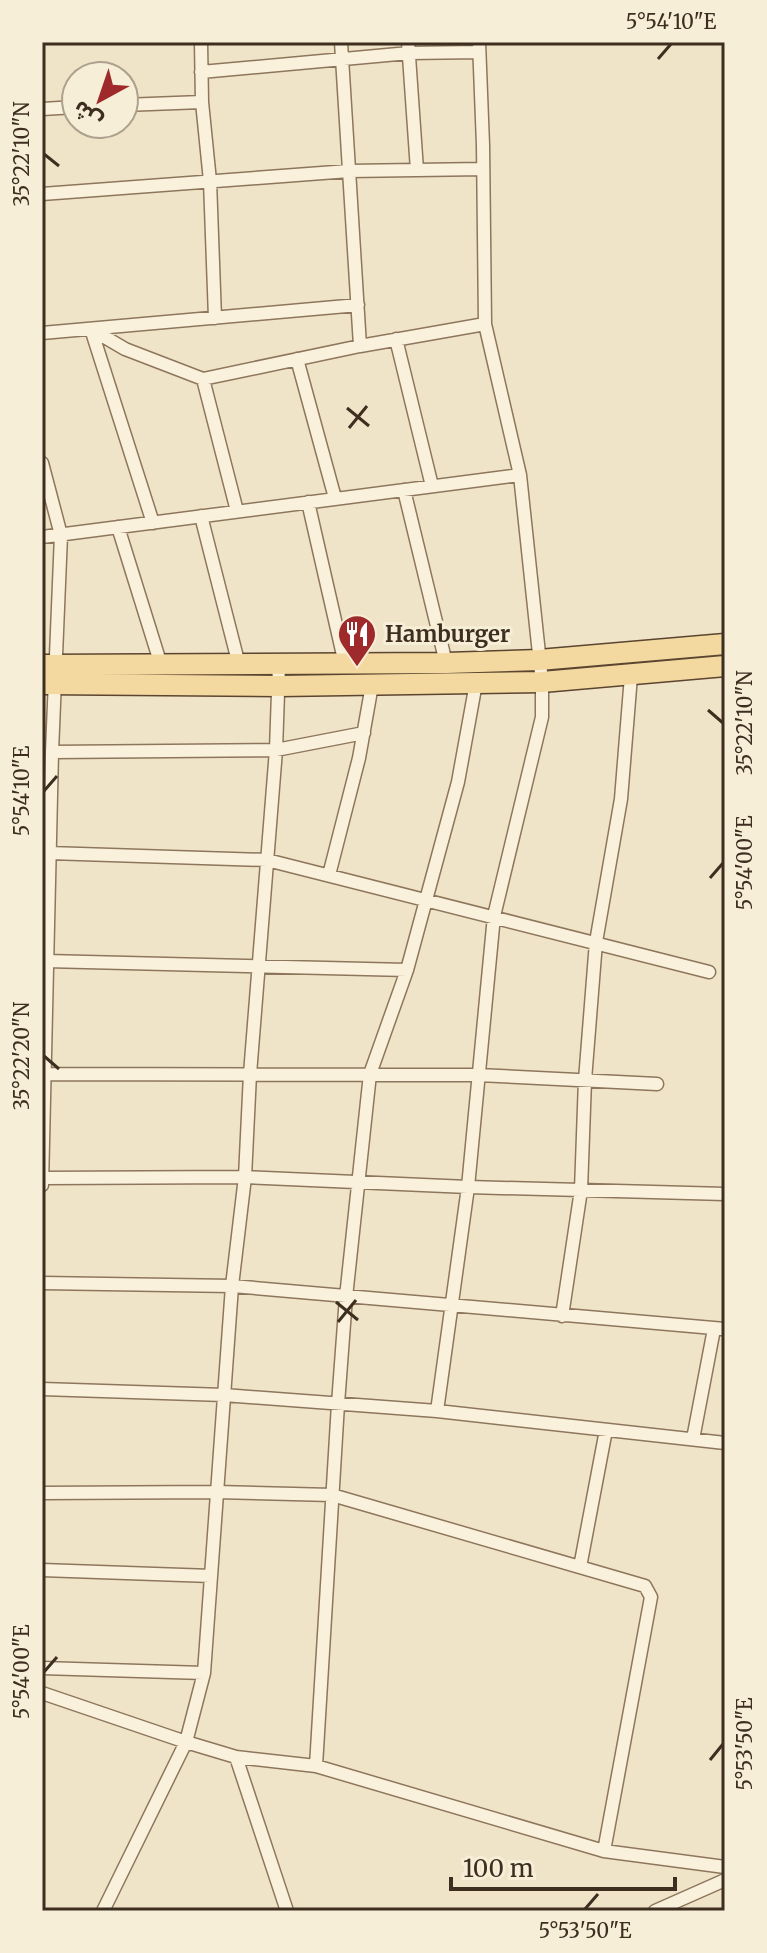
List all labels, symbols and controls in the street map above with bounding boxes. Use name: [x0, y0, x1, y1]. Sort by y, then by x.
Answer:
text: 5°54'10"E: [626, 9, 716, 34]
north arrow: [60, 60, 140, 140]
text: ش: [67, 95, 108, 136]
text: 35°22'10"N: [9, 101, 34, 207]
restaurant icon: Hamburger: [336, 613, 378, 668]
place label: Hamburger: [385, 620, 510, 648]
text: 35°22'10"N: [732, 670, 757, 776]
text: 5°54'10"E: [9, 746, 34, 836]
text: 5°54'00"E: [732, 815, 757, 910]
text: 35°22'20"N: [9, 1001, 34, 1110]
text: 5°54'00"E: [9, 1624, 34, 1719]
text: 5°53'50"E: [732, 1697, 757, 1791]
scale bar: [451, 1841, 675, 1891]
text: 100 m: [463, 1853, 534, 1884]
text: 5°53'50"E: [538, 1918, 632, 1943]

